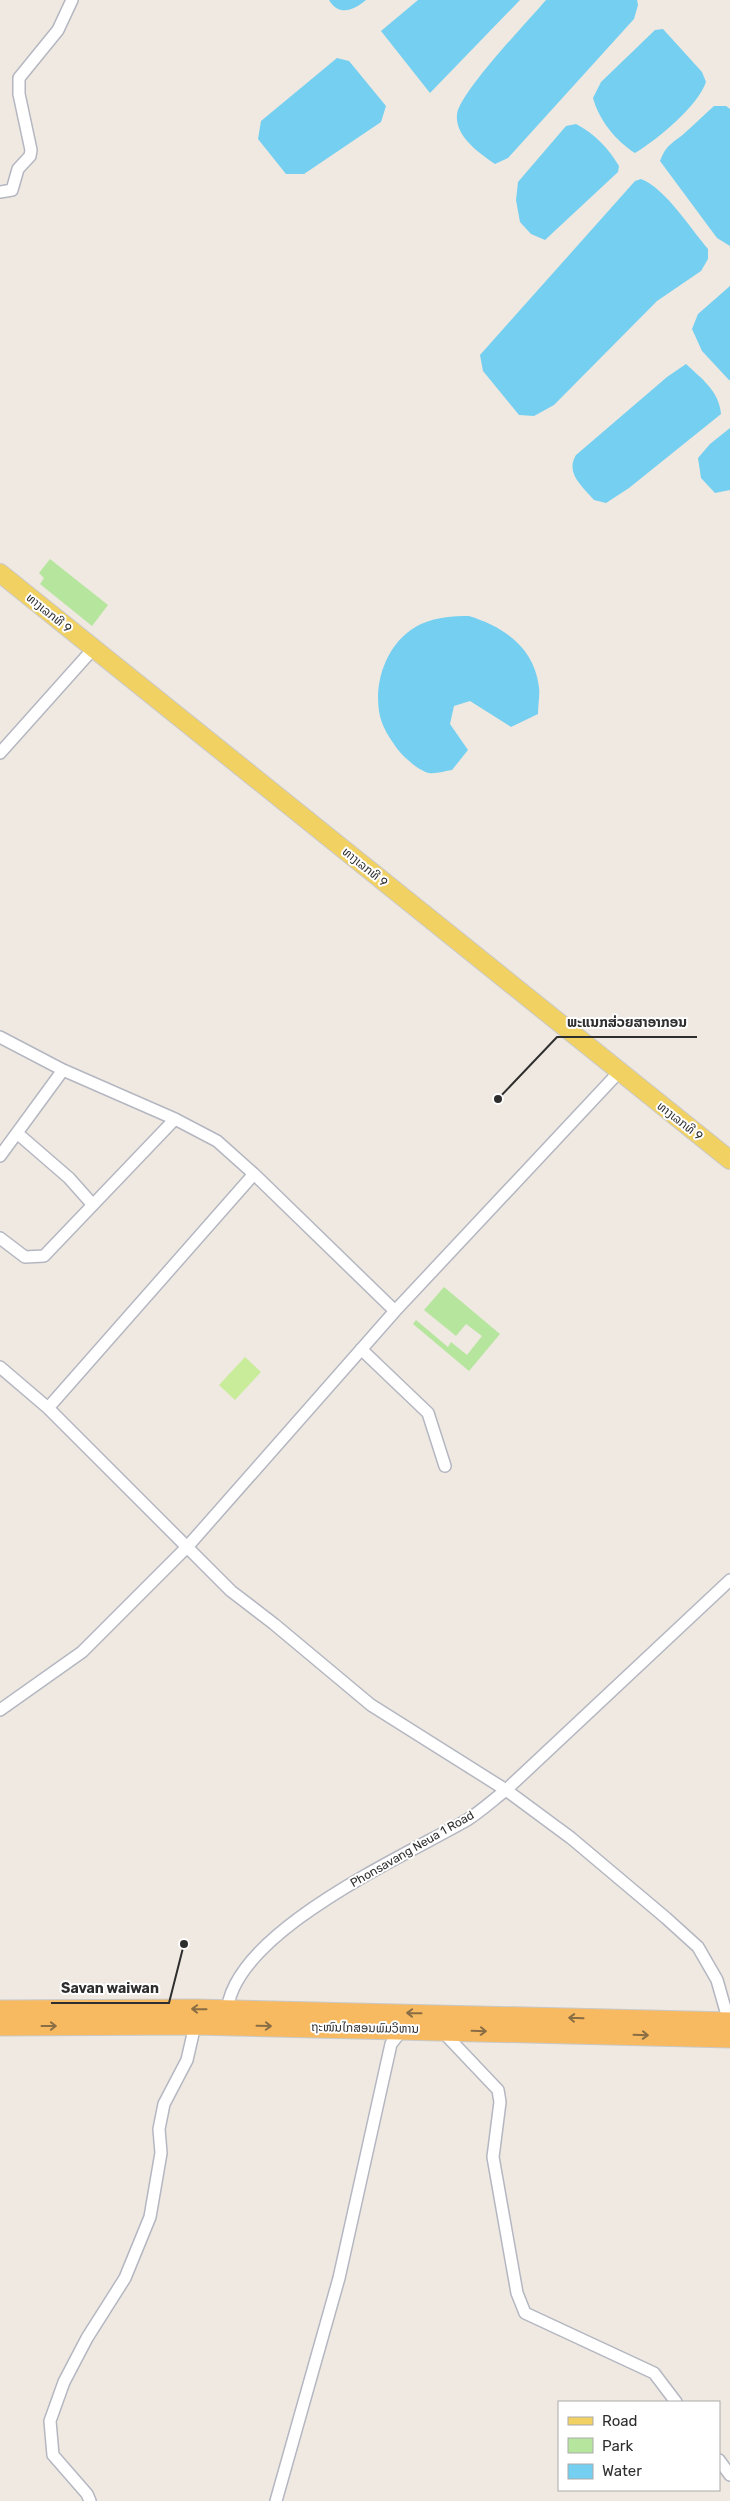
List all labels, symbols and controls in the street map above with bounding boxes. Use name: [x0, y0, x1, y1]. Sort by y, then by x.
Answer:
street label: ທາງເລກທີ 9: [24, 591, 74, 635]
street label: ທາງເລກທີ 9: [340, 845, 390, 889]
callout: ພະແນກສ່ວຍສາອາກອນ: [557, 1008, 697, 1037]
text: ພະແນກສ່ວຍສາອາກອນ: [567, 1014, 687, 1031]
street label: ທາງເລກທີ 9: [654, 1099, 706, 1143]
street label: Phonsavang Neua 1 Road: [348, 1808, 476, 1890]
callout: Savan waiwan: [51, 1974, 169, 2003]
text: Savan waiwan: [61, 1980, 159, 1997]
one-way arrow: [191, 2004, 208, 2014]
one-way arrow: [406, 2008, 422, 2018]
one-way arrow: [569, 2013, 585, 2022]
street label: ຖະໜົນໄກສອນພົມວິຫານ: [311, 2020, 419, 2036]
one-way arrow: [40, 2021, 56, 2031]
one-way arrow: [255, 2021, 271, 2031]
one-way arrow: [470, 2026, 486, 2035]
one-way arrow: [633, 2031, 649, 2040]
legend: [558, 2401, 720, 2491]
text: Road: [602, 2412, 638, 2430]
text: Park: [602, 2437, 633, 2455]
text: Water: [602, 2462, 642, 2480]

